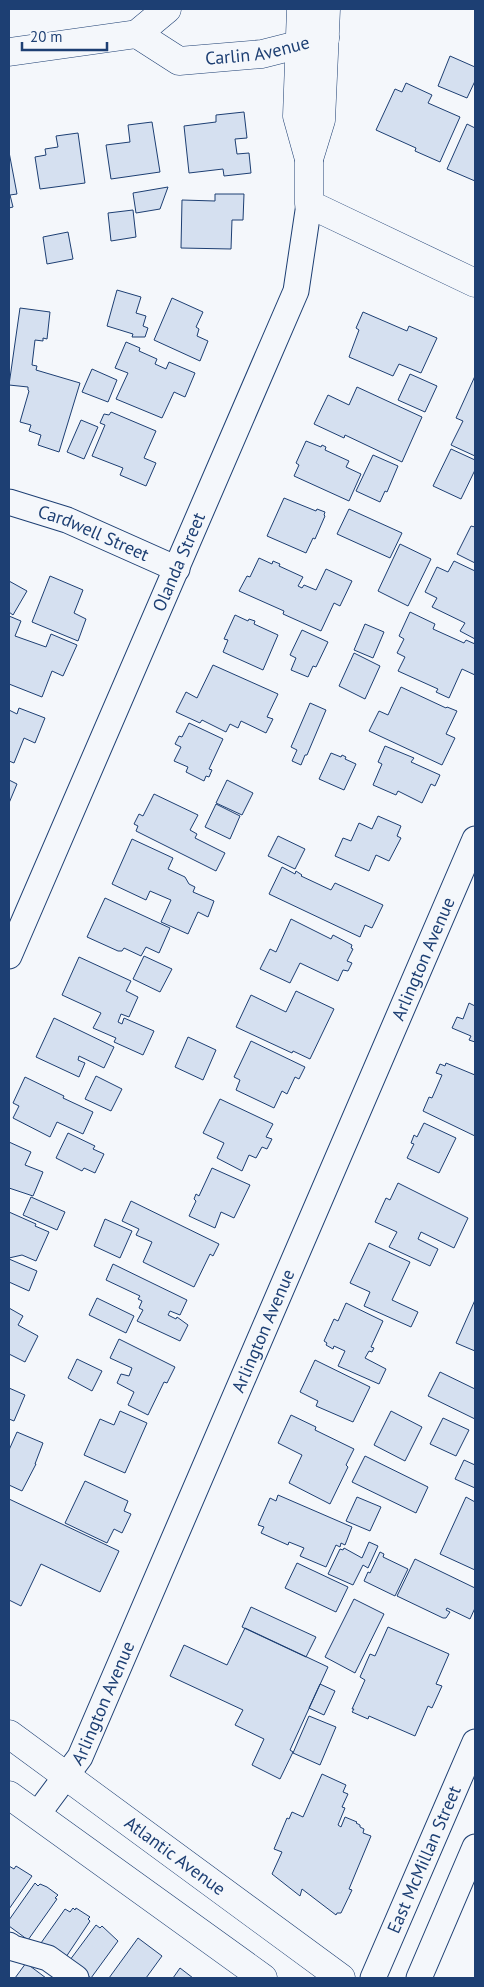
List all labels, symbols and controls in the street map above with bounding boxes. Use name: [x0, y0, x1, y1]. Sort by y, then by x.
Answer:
scale bar: [22, 20, 108, 52]
text: 20 m: [30, 27, 63, 46]
street label: Carlin Avenue: [204, 30, 312, 70]
street label: Cardwell Street: [35, 500, 153, 566]
street label: Olanda Street: [147, 509, 210, 615]
street label: Arlington Avenue: [386, 893, 460, 1024]
street label: Arlington Avenue: [226, 1266, 300, 1396]
street label: Arlington Avenue: [66, 1638, 139, 1769]
street label: East McMillan Street: [382, 1782, 466, 1937]
street label: Atlantic Avenue: [120, 1811, 230, 1900]

